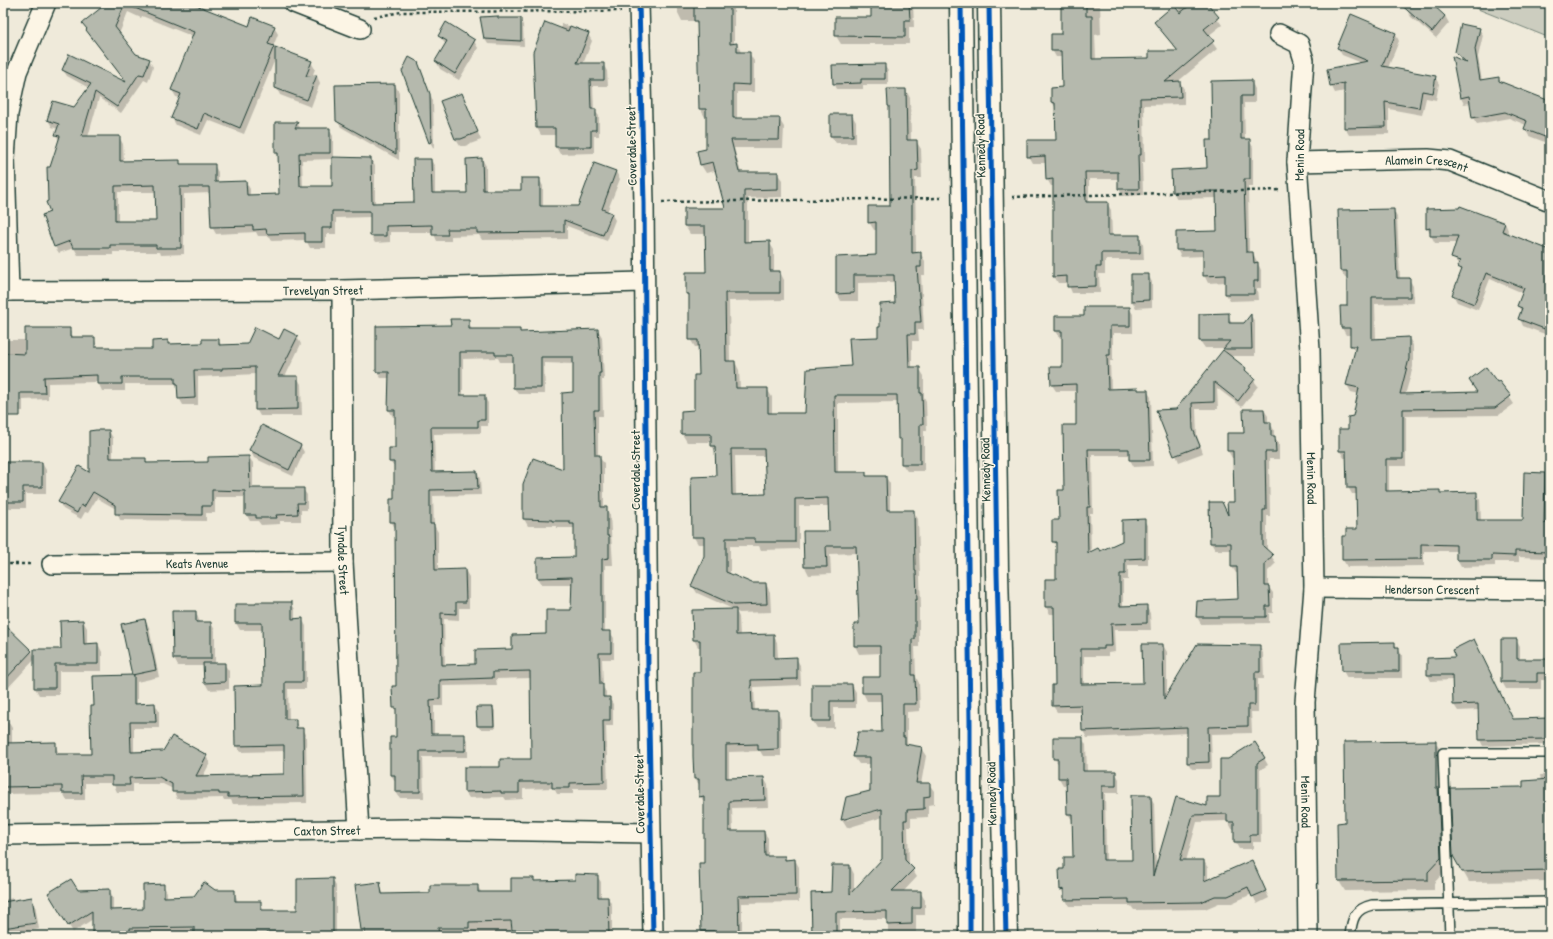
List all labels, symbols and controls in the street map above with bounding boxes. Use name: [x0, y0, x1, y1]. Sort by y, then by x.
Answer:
street label: Coverdale Street: [621, 105, 641, 186]
street label: Kennedy Road: [970, 114, 990, 178]
street label: Menin Road: [1290, 129, 1308, 181]
street label: Alamein Crescent: [1385, 150, 1471, 177]
street label: Trevelyan Street: [283, 280, 364, 299]
street label: Coverdale Street: [626, 430, 644, 510]
street label: Kennedy Road: [975, 438, 995, 502]
street label: Menin Road: [1303, 452, 1322, 504]
street label: Tyndale Street: [334, 525, 354, 596]
street label: Keats Avenue: [166, 554, 228, 572]
street label: Henderson Crescent: [1385, 580, 1480, 598]
street label: Coverdale Street: [629, 753, 649, 834]
street label: Kennedy Road: [981, 762, 1001, 826]
street label: Menin Road: [1297, 776, 1316, 828]
street label: Caxton Street: [293, 821, 361, 840]

